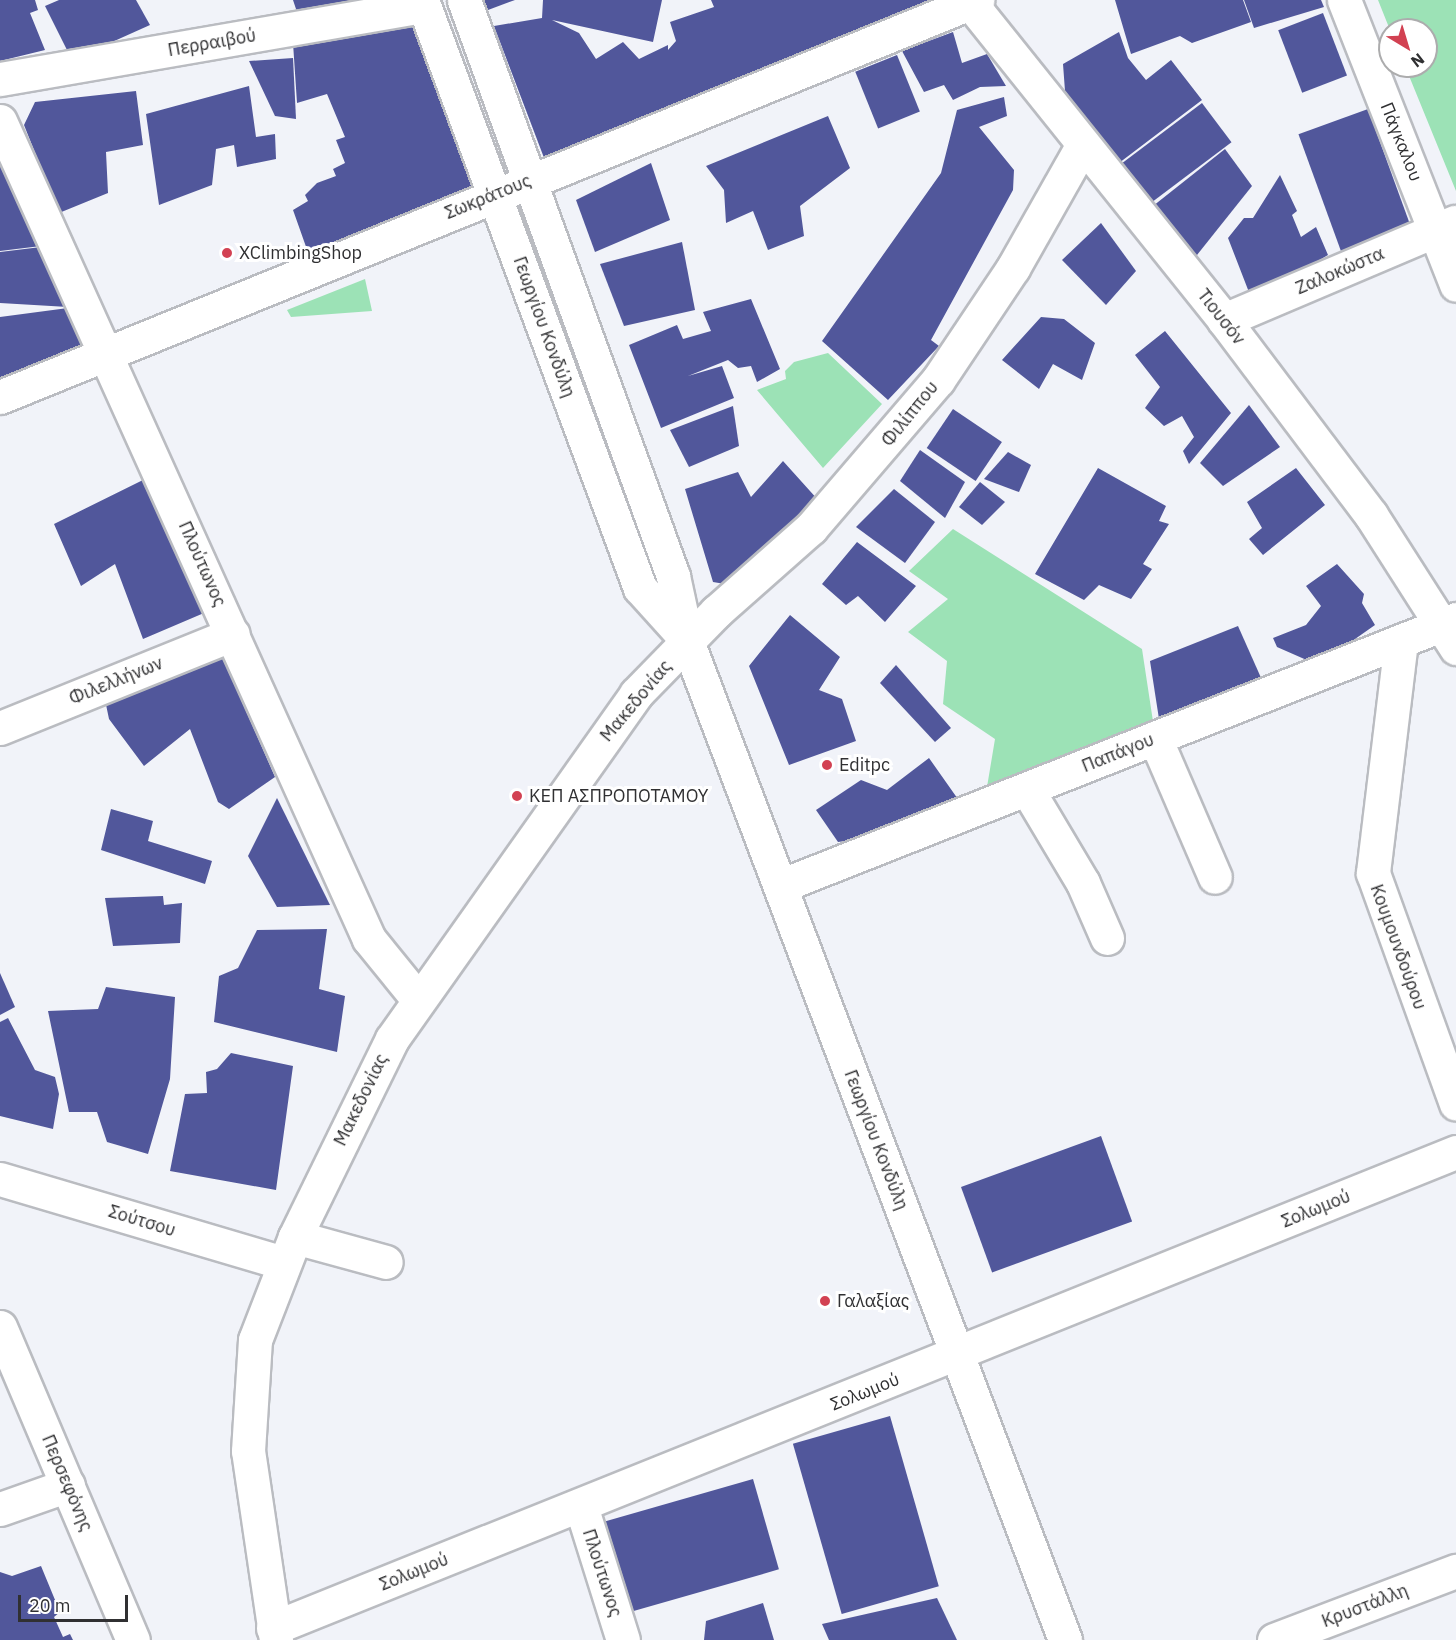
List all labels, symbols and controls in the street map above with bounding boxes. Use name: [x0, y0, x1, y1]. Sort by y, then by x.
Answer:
north arrow: [1378, 18, 1438, 78]
street label: Περραιβού: [166, 25, 258, 61]
text: N: [1407, 49, 1429, 72]
street label: Πάγκαλου: [1375, 99, 1427, 185]
street label: Σωκράτους: [442, 170, 534, 224]
place label: XClimbingShop: [239, 242, 362, 264]
street label: Ζαλοκώστα: [1292, 243, 1388, 299]
marker: XClimbingShop: [220, 246, 234, 260]
street label: Γεωργίου Κονδύλη: [508, 254, 580, 400]
street label: Τιουσόν: [1193, 285, 1249, 349]
street label: Φιλίππου: [877, 377, 943, 451]
street label: Πλούτωνος: [174, 518, 230, 610]
street label: Φιλελλήνων: [66, 652, 166, 710]
street label: Μακεδονίας: [596, 656, 676, 746]
street label: Παπάγου: [1079, 729, 1157, 777]
place label: Editpc: [839, 754, 890, 776]
marker: Editpc: [820, 758, 834, 772]
place label: ΚΕΠ ΑΣΠΡΟΠΟΤΑΜΟΥ: [529, 785, 709, 807]
marker: ΚΕΠ ΑΣΠΡΟΠΟΤΑΜΟΥ: [510, 789, 524, 803]
street label: Κουμουνδούρου: [1365, 881, 1431, 1013]
street label: Μακεδονίας: [329, 1051, 393, 1149]
street label: Γεωργίου Κονδύλη: [839, 1067, 913, 1213]
street label: Σολωμού: [1278, 1185, 1354, 1233]
street label: Σούτσου: [106, 1201, 178, 1241]
place label: Γαλαξίας: [837, 1290, 909, 1312]
marker: Γαλαξίας: [818, 1294, 832, 1308]
street label: Σολωμού: [827, 1368, 903, 1416]
street label: Περσεφόνης: [37, 1431, 97, 1535]
street label: Πλούτωνος: [578, 1526, 626, 1620]
street label: Σολωμού: [376, 1548, 452, 1596]
street label: Κρυστάλλη: [1319, 1580, 1411, 1632]
scale bar: [21, 1583, 130, 1621]
text: 20 m: [29, 1594, 71, 1617]

